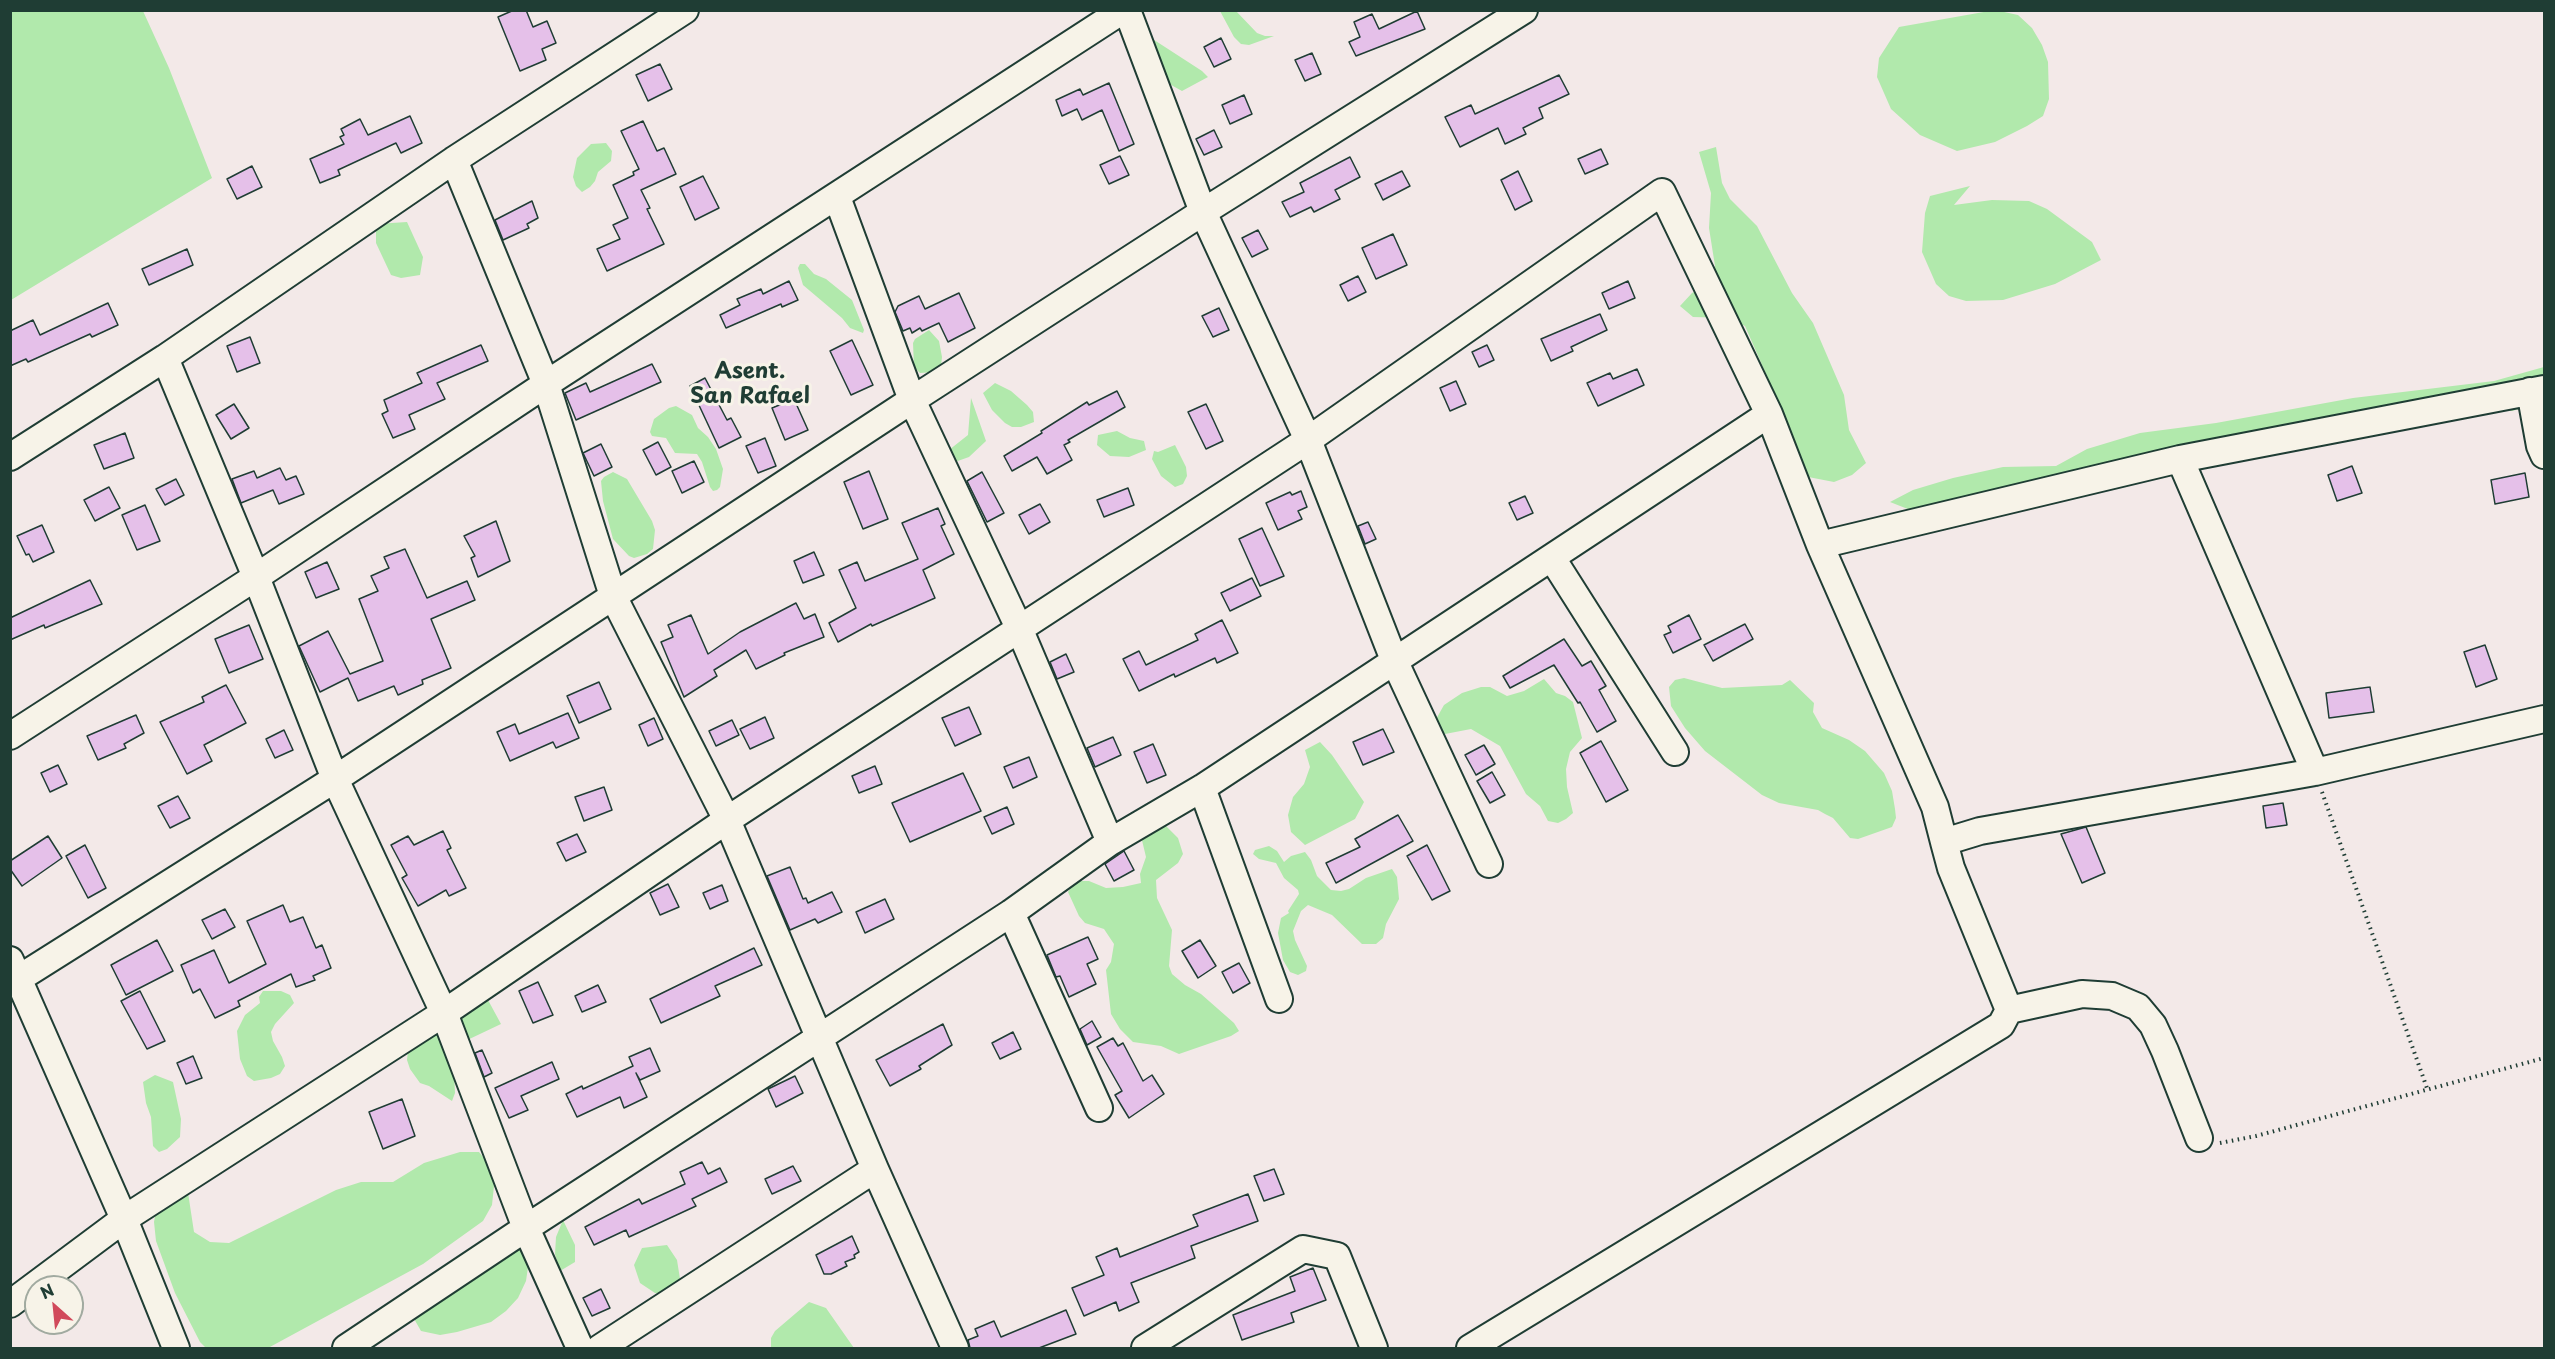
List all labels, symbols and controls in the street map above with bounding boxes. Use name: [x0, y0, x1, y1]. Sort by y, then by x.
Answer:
district label: Asent. San Rafael: [690, 359, 810, 410]
north arrow: [24, 1275, 84, 1335]
text: N: [36, 1277, 58, 1304]

